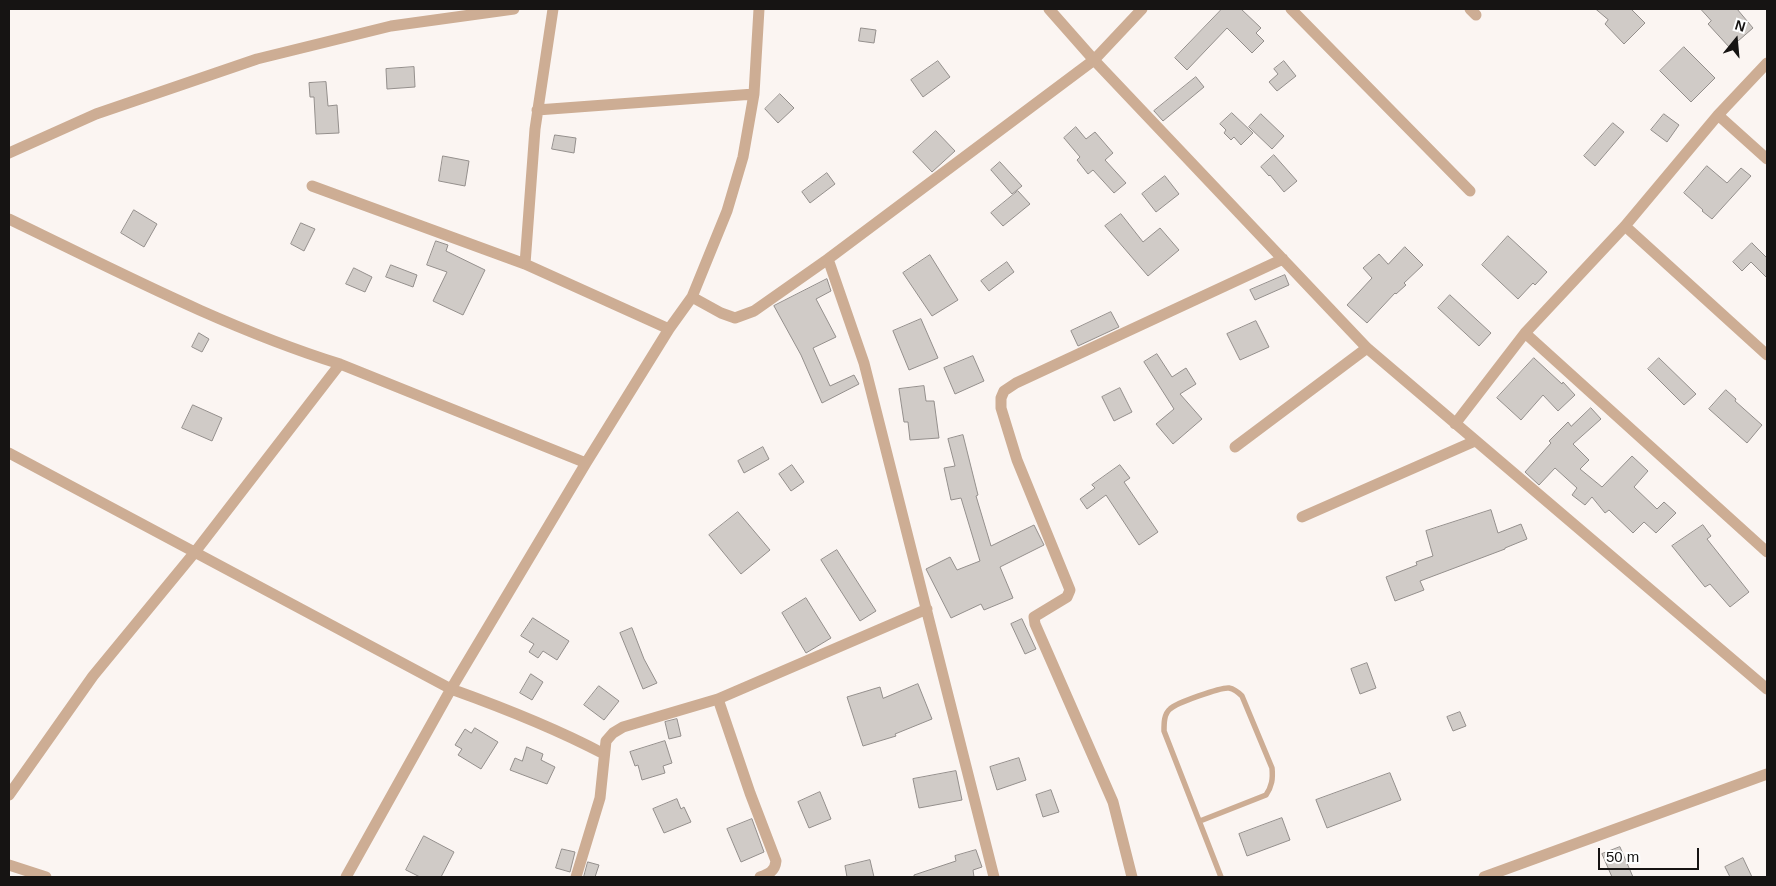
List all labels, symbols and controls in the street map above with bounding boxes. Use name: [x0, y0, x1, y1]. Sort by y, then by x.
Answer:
north arrow: [1711, 15, 1761, 65]
text: N: [1733, 17, 1748, 35]
scale bar: [1601, 838, 1702, 870]
text: 50 m: [1606, 848, 1639, 865]

